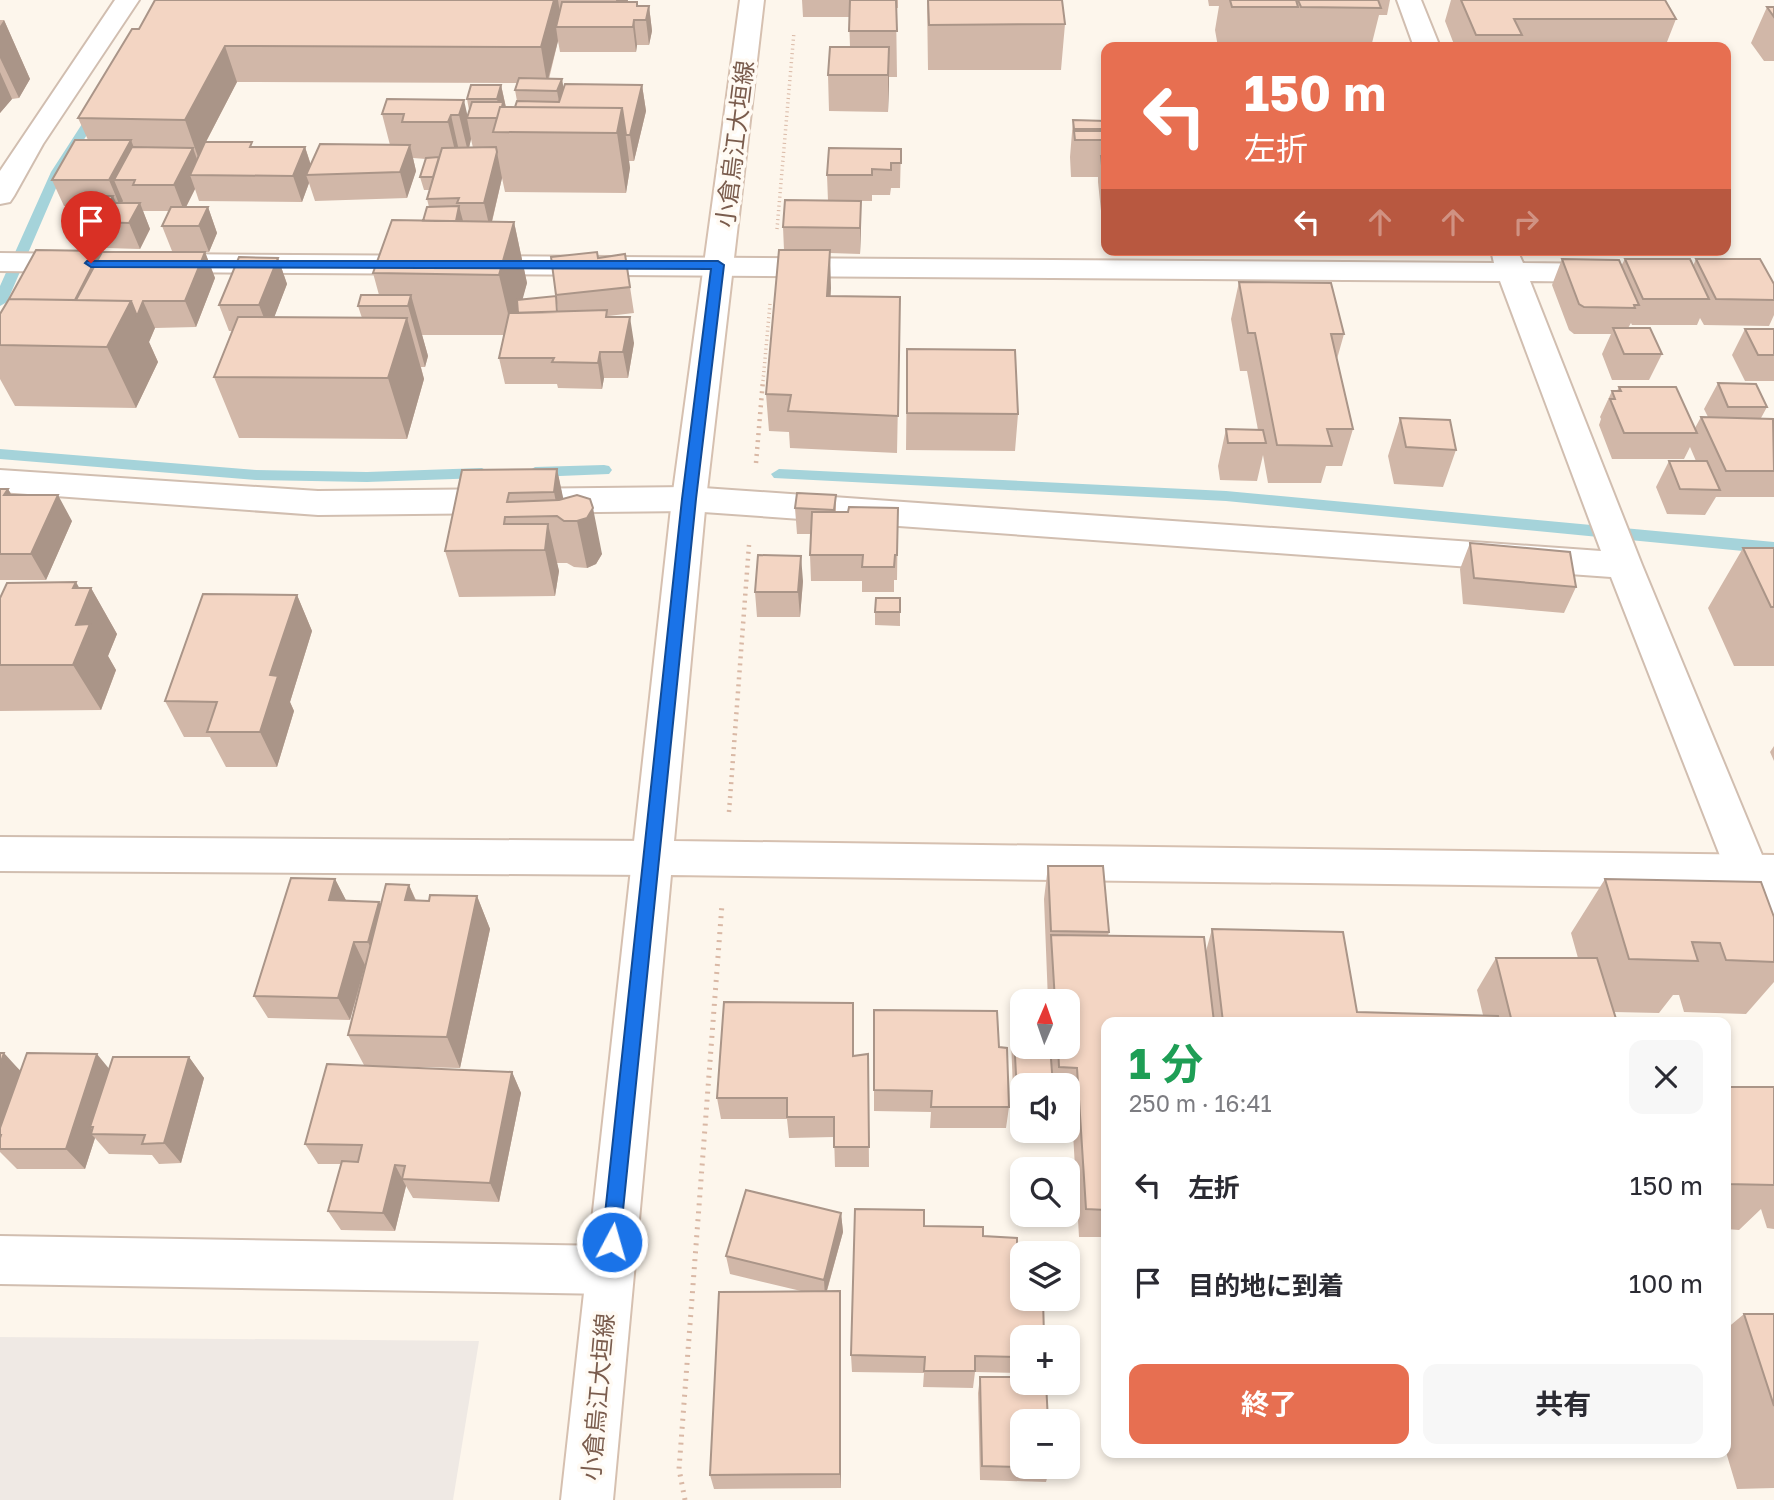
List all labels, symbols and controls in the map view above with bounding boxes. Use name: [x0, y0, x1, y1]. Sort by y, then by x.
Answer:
street label: 小倉烏江大垣線: [709, 59, 759, 229]
text: 150 m: [1244, 63, 1386, 122]
icon: left: [1129, 70, 1220, 161]
text: 左折: [1244, 129, 1308, 167]
pin: [61, 191, 121, 263]
icon: arrive: [72, 202, 110, 240]
icon: left: [1288, 203, 1326, 241]
icon: ahead: [1361, 203, 1399, 241]
icon: ahead: [1434, 203, 1472, 241]
icon: right: [1507, 203, 1545, 241]
north arrow: [1010, 989, 1080, 1059]
map controls: [1010, 989, 1080, 1479]
text: 1 分: [1129, 1038, 1203, 1088]
button: close: [1629, 1040, 1703, 1114]
button: sound: [1010, 1073, 1080, 1143]
text: 250 m · 16:41: [1129, 1089, 1272, 1117]
button: search: [1010, 1157, 1080, 1227]
icon: left: [1129, 1166, 1167, 1204]
text: 150 m: [1630, 1170, 1703, 1201]
text: 左折: [1188, 1172, 1240, 1203]
position arrow: [575, 1205, 649, 1279]
button: layers: [1010, 1241, 1080, 1311]
icon: arrive: [1129, 1264, 1167, 1302]
text: 100 m: [1629, 1268, 1703, 1299]
text: 目的地に到着: [1188, 1270, 1344, 1301]
street label: 小倉烏江大垣線: [575, 1312, 619, 1482]
button: +: [1010, 1325, 1080, 1395]
button: 終了: [1129, 1364, 1409, 1444]
button: 共有: [1423, 1364, 1703, 1444]
button: −: [1010, 1409, 1080, 1479]

